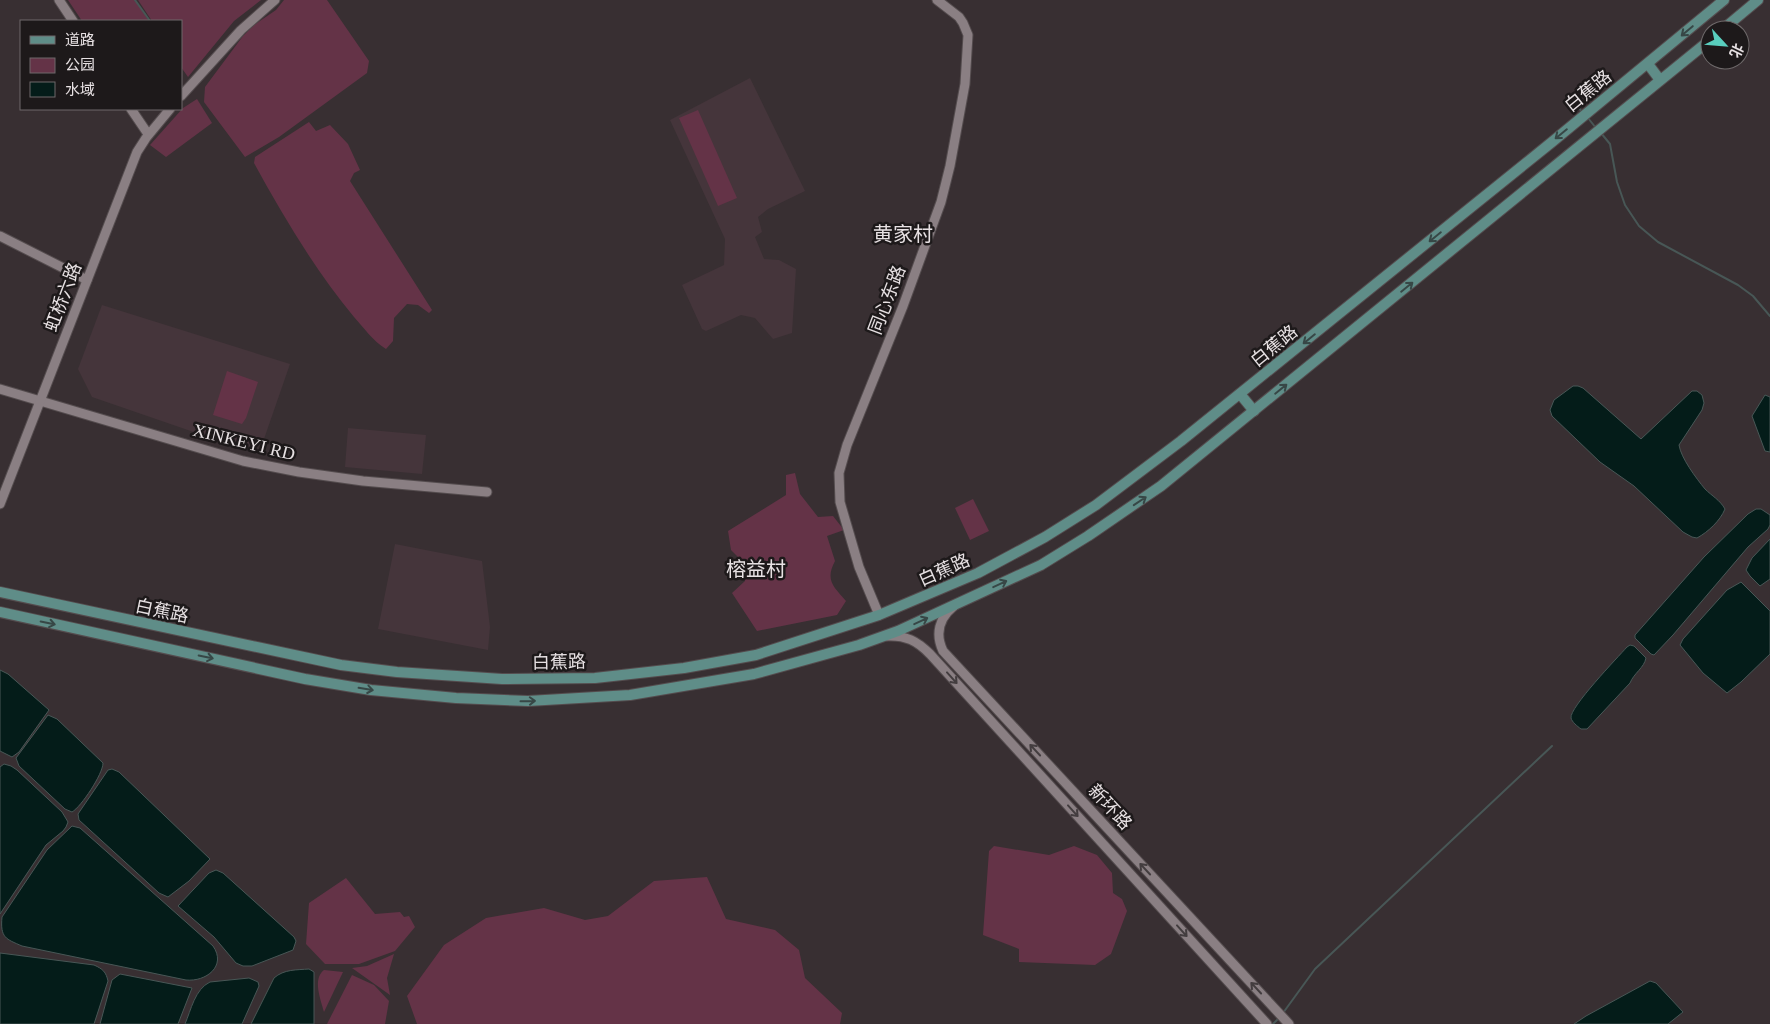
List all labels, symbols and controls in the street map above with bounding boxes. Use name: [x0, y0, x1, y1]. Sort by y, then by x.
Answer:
legend: [20, 20, 182, 110]
north arrow: [1700, 20, 1750, 70]
one-way arrow: [1680, 26, 1693, 37]
text: 道路: [65, 32, 95, 48]
text: 北: [1726, 41, 1746, 60]
text: 公园: [65, 57, 95, 73]
street label: 白蕉路: [1561, 66, 1615, 116]
text: 水域: [65, 82, 95, 98]
one-way arrow: [1555, 129, 1568, 140]
district label: 黄家村: [873, 223, 933, 245]
one-way arrow: [1429, 231, 1442, 242]
street label: 虹桥六路: [41, 260, 85, 334]
street label: 同心东路: [865, 263, 909, 337]
one-way arrow: [1400, 281, 1413, 292]
street label: 白蕉路: [1247, 321, 1301, 371]
one-way arrow: [1302, 333, 1315, 344]
one-way arrow: [1274, 384, 1287, 395]
street label: XINKEYI RD: [191, 420, 297, 464]
one-way arrow: [1132, 496, 1146, 506]
street label: 白蕉路: [915, 550, 973, 590]
district label: 榕益村: [726, 558, 786, 580]
one-way arrow: [992, 578, 1007, 588]
street label: 白蕉路: [134, 596, 190, 626]
one-way arrow: [913, 616, 928, 625]
one-way arrow: [39, 618, 55, 628]
street label: 白蕉路: [532, 652, 586, 672]
one-way arrow: [198, 653, 214, 662]
one-way arrow: [946, 671, 958, 684]
one-way arrow: [357, 684, 373, 694]
one-way arrow: [519, 696, 535, 706]
one-way arrow: [1029, 744, 1041, 756]
street label: 新环路: [1084, 780, 1136, 834]
one-way arrow: [1067, 805, 1079, 817]
one-way arrow: [1139, 863, 1151, 876]
one-way arrow: [1177, 925, 1188, 938]
one-way arrow: [1250, 982, 1262, 995]

